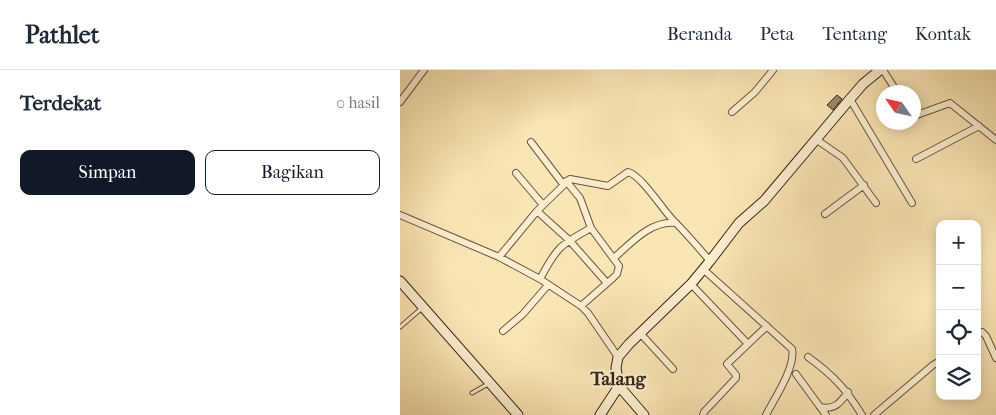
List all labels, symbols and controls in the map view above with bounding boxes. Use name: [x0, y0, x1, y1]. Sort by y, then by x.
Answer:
text: Pathlet: [25, 21, 99, 49]
text: Beranda: [667, 24, 732, 45]
text: Peta: [760, 24, 794, 45]
text: Tentang: [822, 24, 887, 45]
text: Kontak: [915, 24, 971, 45]
north arrow: [876, 85, 921, 130]
text: Terdekat: [20, 91, 101, 115]
text: 0 hasil: [336, 93, 380, 112]
button: Simpan: [20, 150, 195, 195]
button: Bagikan: [205, 150, 380, 195]
map controls: [936, 220, 981, 400]
button: +: [936, 220, 981, 265]
button: −: [936, 265, 981, 310]
button: locate: [936, 310, 981, 355]
button: layers: [936, 355, 981, 400]
district label: Talang: [589, 368, 646, 390]

